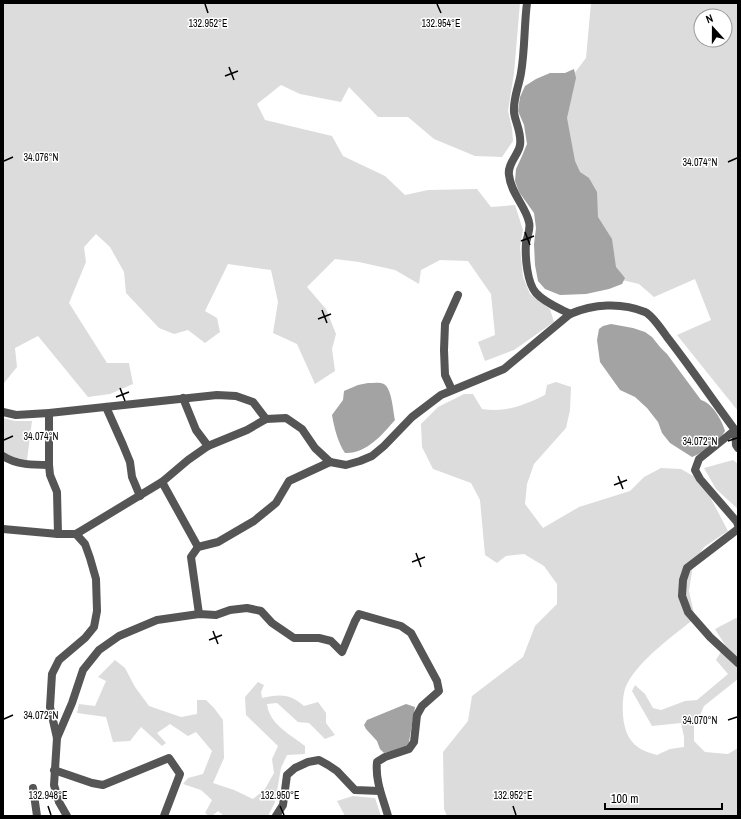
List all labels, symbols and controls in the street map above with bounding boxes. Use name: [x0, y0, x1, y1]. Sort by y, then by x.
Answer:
north arrow: [693, 8, 733, 48]
text: N: [704, 11, 715, 26]
text: 132.952°E: [188, 17, 228, 30]
text: 132.954°E: [421, 17, 461, 30]
text: 34.076°N: [24, 151, 59, 164]
text: 34.074°N: [683, 156, 718, 169]
text: 34.074°N: [24, 430, 59, 443]
text: 34.072°N: [683, 435, 718, 448]
text: 34.072°N: [24, 709, 59, 722]
text: 34.070°N: [683, 714, 718, 727]
scale bar: [605, 785, 722, 811]
text: 132.948°E: [28, 789, 68, 802]
text: 132.950°E: [260, 789, 300, 802]
text: 132.952°E: [493, 789, 533, 802]
text: 100 m: [611, 791, 638, 807]

